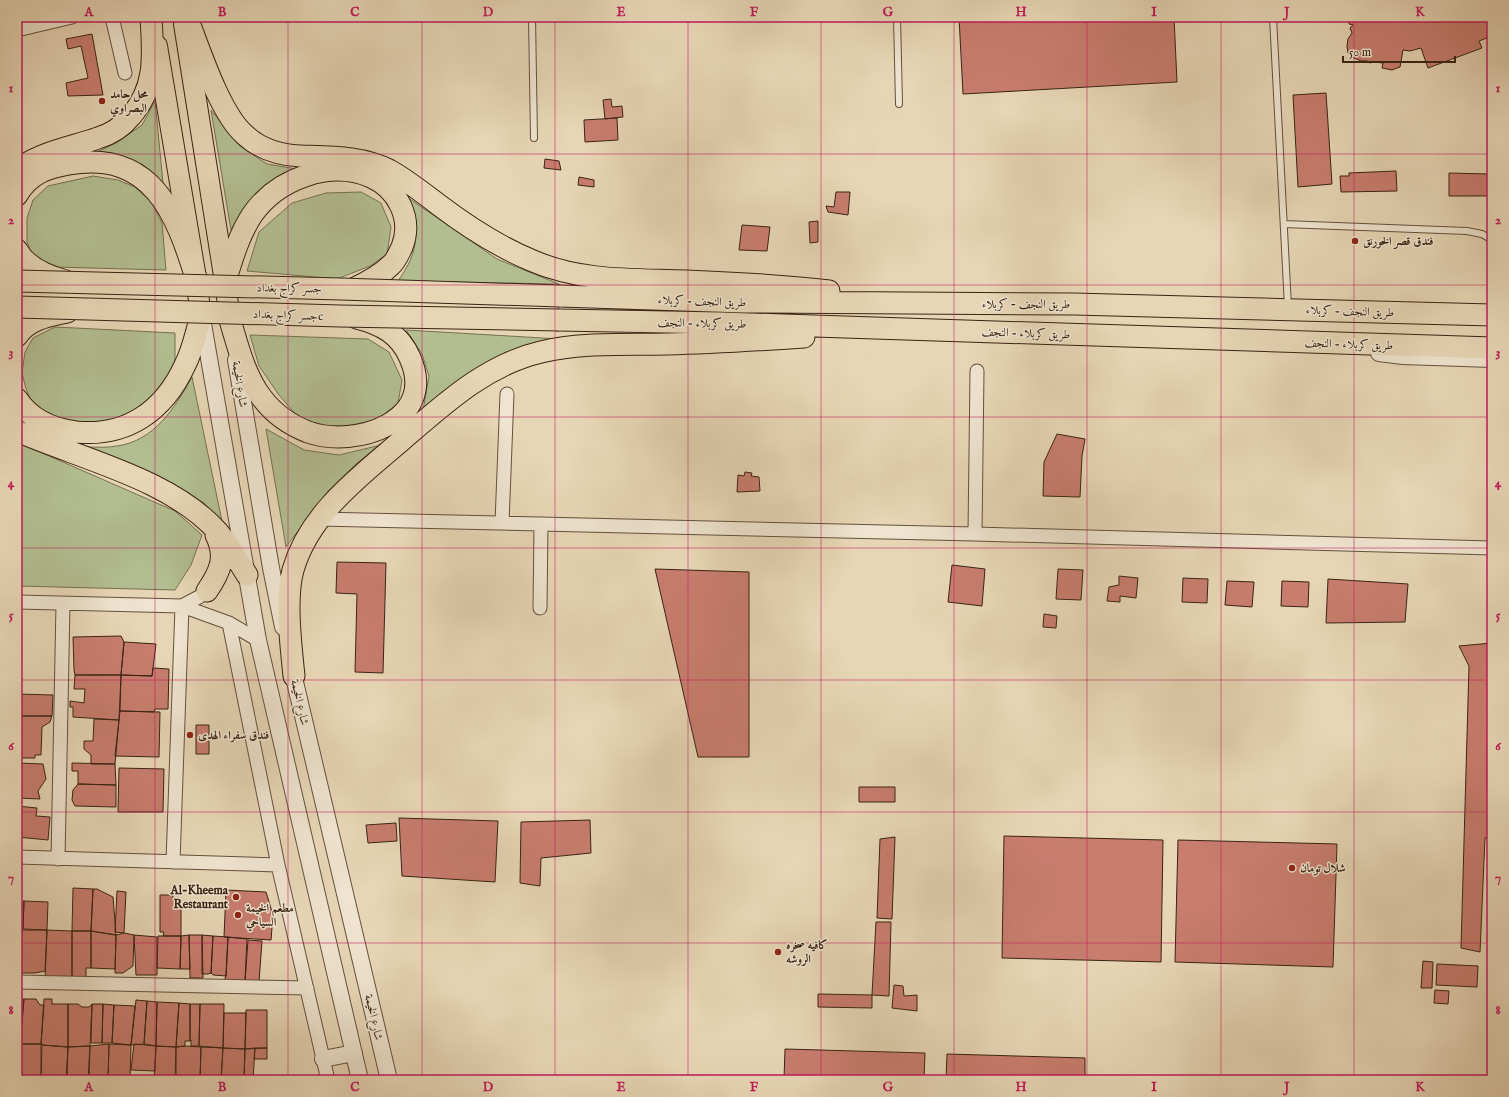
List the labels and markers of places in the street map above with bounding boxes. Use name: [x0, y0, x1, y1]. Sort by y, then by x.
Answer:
place label: محل حامد البصراوي: [110, 87, 149, 118]
marker: محل حامد البصراوي: [97, 96, 107, 106]
place label: فندق قصر الخورنق: [1363, 234, 1434, 250]
marker: فندق قصر الخورنق: [1350, 236, 1360, 246]
place label: فندق سفراء الهدى: [198, 728, 269, 743]
marker: فندق سفراء الهدى: [185, 730, 195, 740]
place label: شلال تومان: [1300, 861, 1346, 876]
marker: شلال تومان: [1287, 863, 1297, 873]
place label: Al-Kheema Restaurant: [170, 883, 229, 912]
marker: Al-Kheema Restaurant: [231, 892, 241, 902]
place label: مطعم الخيمة السياحي: [245, 901, 294, 932]
marker: مطعم الخيمة السياحي: [233, 910, 243, 920]
place label: كافيه صخره الروشه: [786, 938, 828, 967]
marker: كافيه صخره الروشه: [773, 947, 783, 957]

